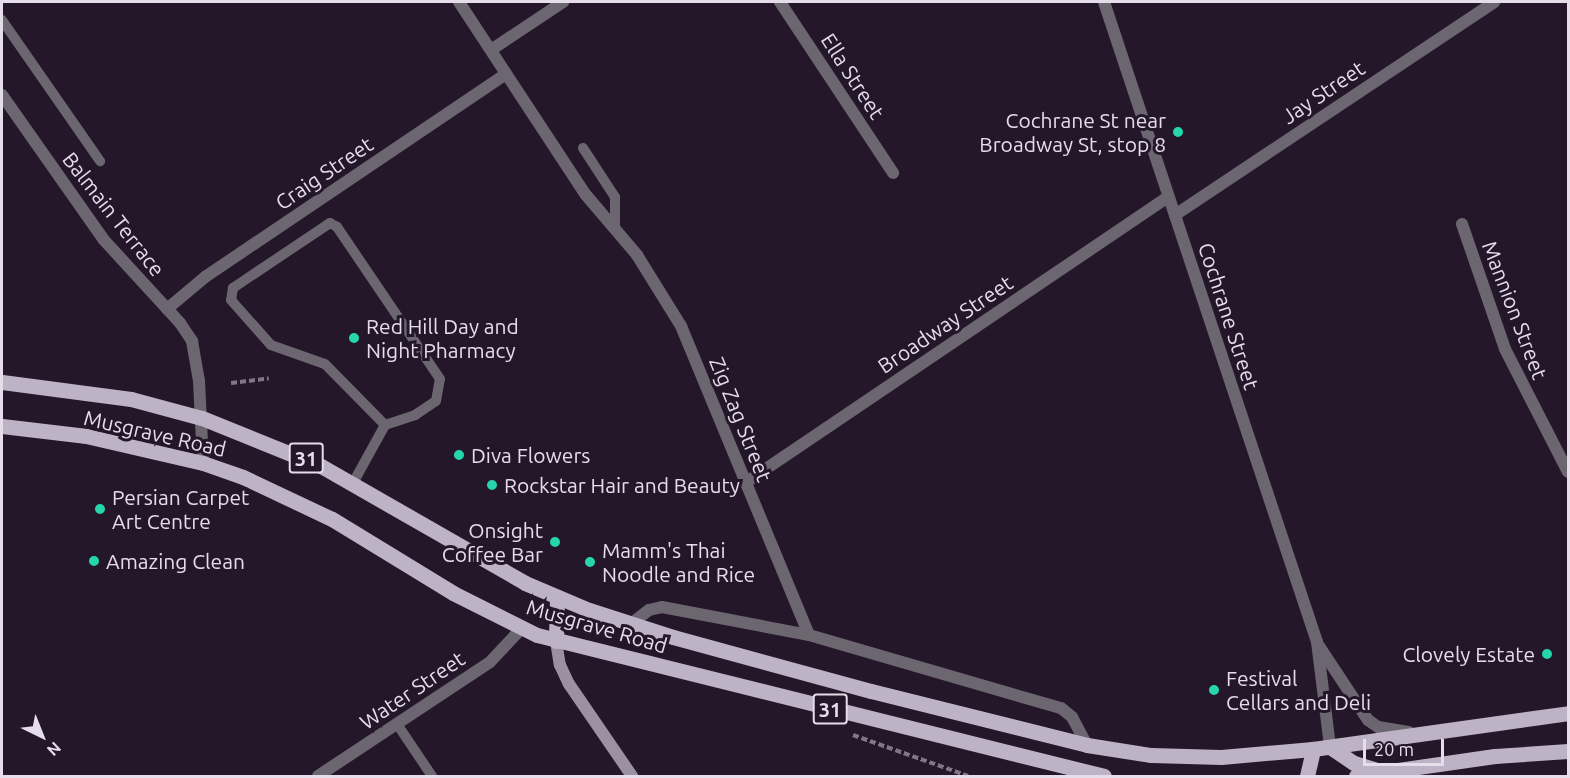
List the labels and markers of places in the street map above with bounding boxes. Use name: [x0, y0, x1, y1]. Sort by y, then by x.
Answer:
place label: Cochrane St near Broadway St, stop 8: [979, 107, 1166, 157]
marker: Cochrane St near Broadway St, stop 8: [1171, 125, 1185, 139]
place label: Red Hill Day and Night Pharmacy: [366, 313, 519, 363]
marker: Red Hill Day and Night Pharmacy: [347, 331, 361, 345]
place label: Diva Flowers: [471, 442, 590, 468]
marker: Diva Flowers: [452, 448, 466, 462]
place label: Rockstar Hair and Beauty: [504, 472, 740, 498]
marker: Rockstar Hair and Beauty: [485, 478, 499, 492]
place label: Persian Carpet Art Centre: [112, 484, 249, 534]
marker: Persian Carpet Art Centre: [93, 502, 107, 516]
place label: Onsight Coffee Bar: [442, 517, 543, 567]
marker: Onsight Coffee Bar: [548, 535, 562, 549]
place label: Mamm's Thai Noodle and Rice: [602, 537, 755, 587]
place label: Amazing Clean: [106, 548, 245, 574]
marker: Amazing Clean: [87, 554, 101, 568]
marker: Mamm's Thai Noodle and Rice: [583, 555, 597, 569]
place label: Clovely Estate: [1402, 641, 1535, 667]
marker: Clovely Estate: [1540, 647, 1554, 661]
place label: Festival Cellars and Deli: [1226, 665, 1371, 715]
marker: Festival Cellars and Deli: [1207, 683, 1221, 697]

